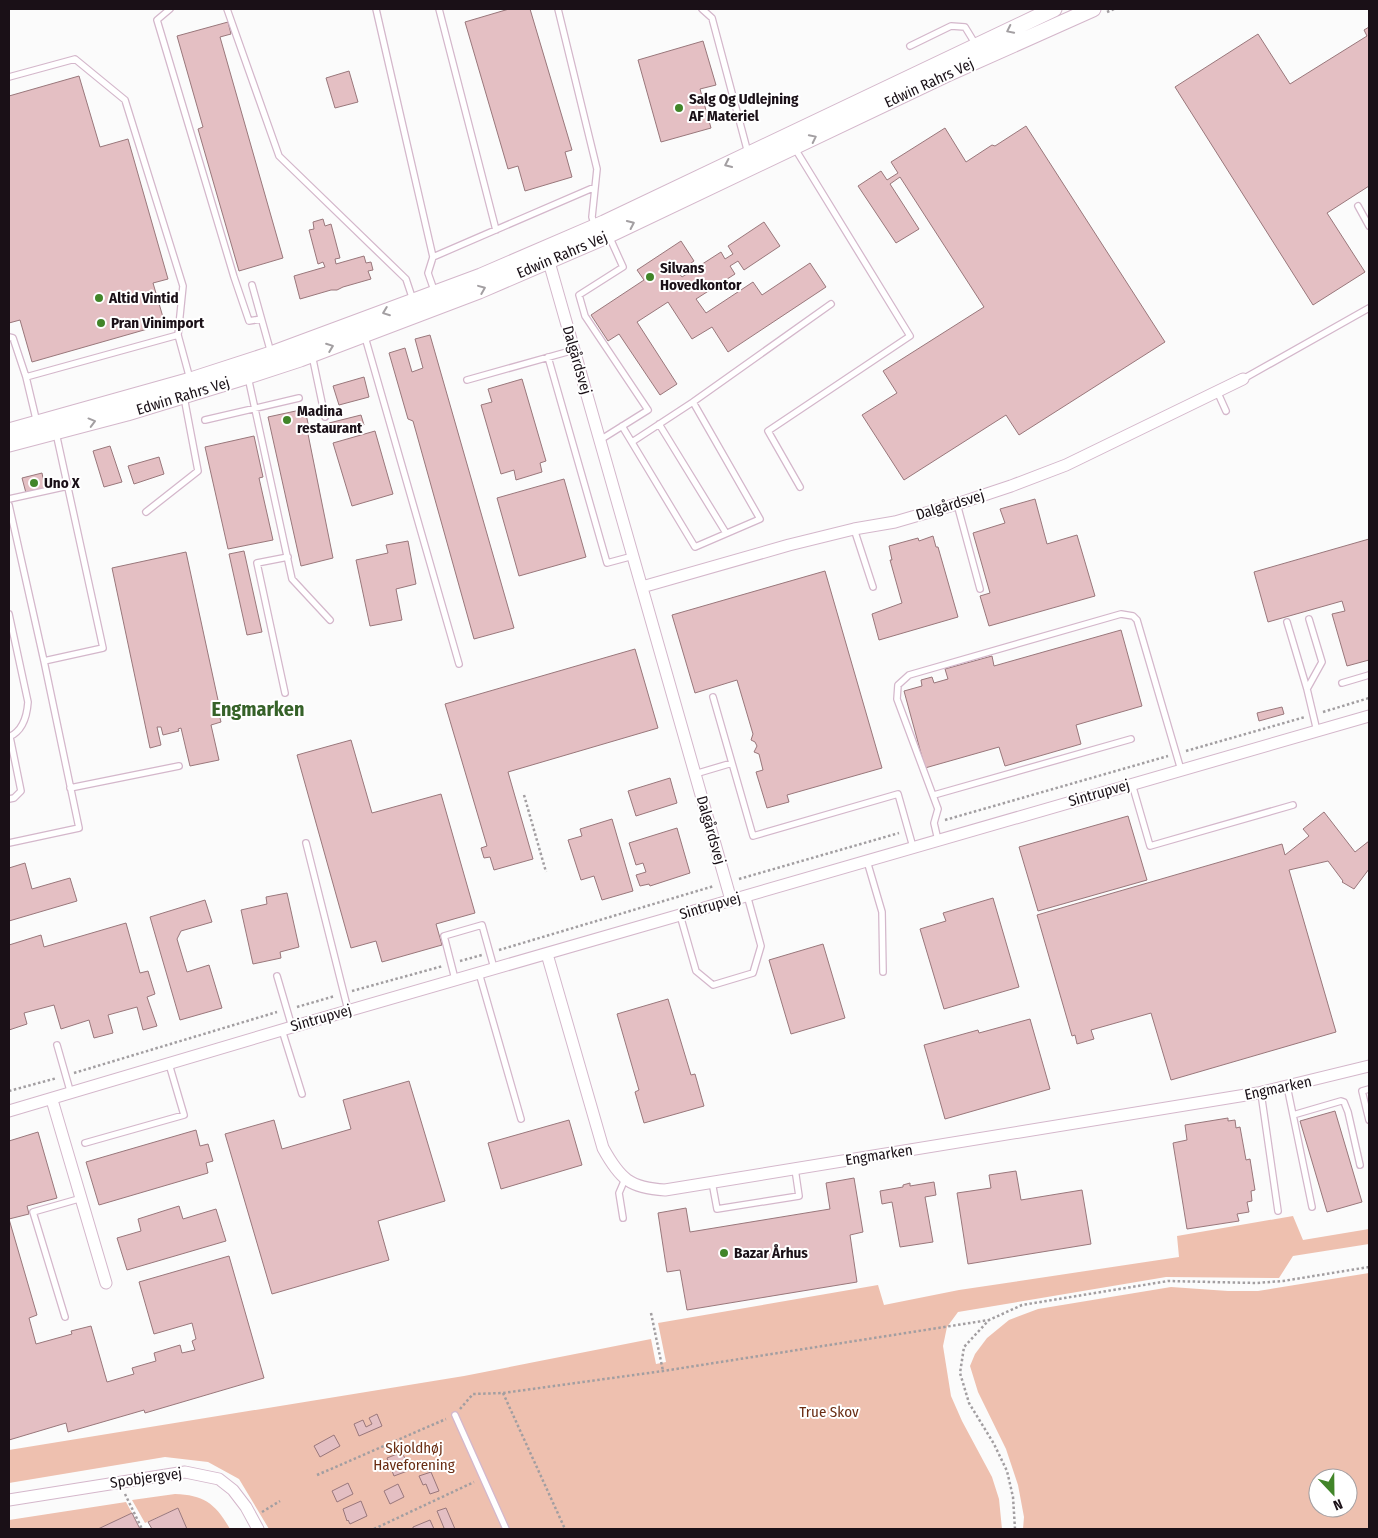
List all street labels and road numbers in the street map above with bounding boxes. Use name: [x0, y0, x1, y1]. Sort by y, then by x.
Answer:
street label: Edwin Rahrs Vej: [881, 54, 977, 112]
street label: Edwin Rahrs Vej: [514, 228, 610, 282]
street label: Dalgårdsvej: [559, 324, 595, 396]
street label: Edwin Rahrs Vej: [134, 373, 232, 419]
street label: Dalgårdsvej: [914, 486, 986, 524]
street label: Sintrupvej: [1066, 776, 1132, 810]
street label: Dalgårdsvej: [693, 794, 729, 866]
street label: Sintrupvej: [677, 889, 743, 923]
street label: Sintrupvej: [288, 1001, 354, 1035]
street label: Engmarken: [1243, 1072, 1313, 1104]
street label: Engmarken: [844, 1141, 914, 1169]
street label: Spobjergvej: [109, 1464, 183, 1492]

